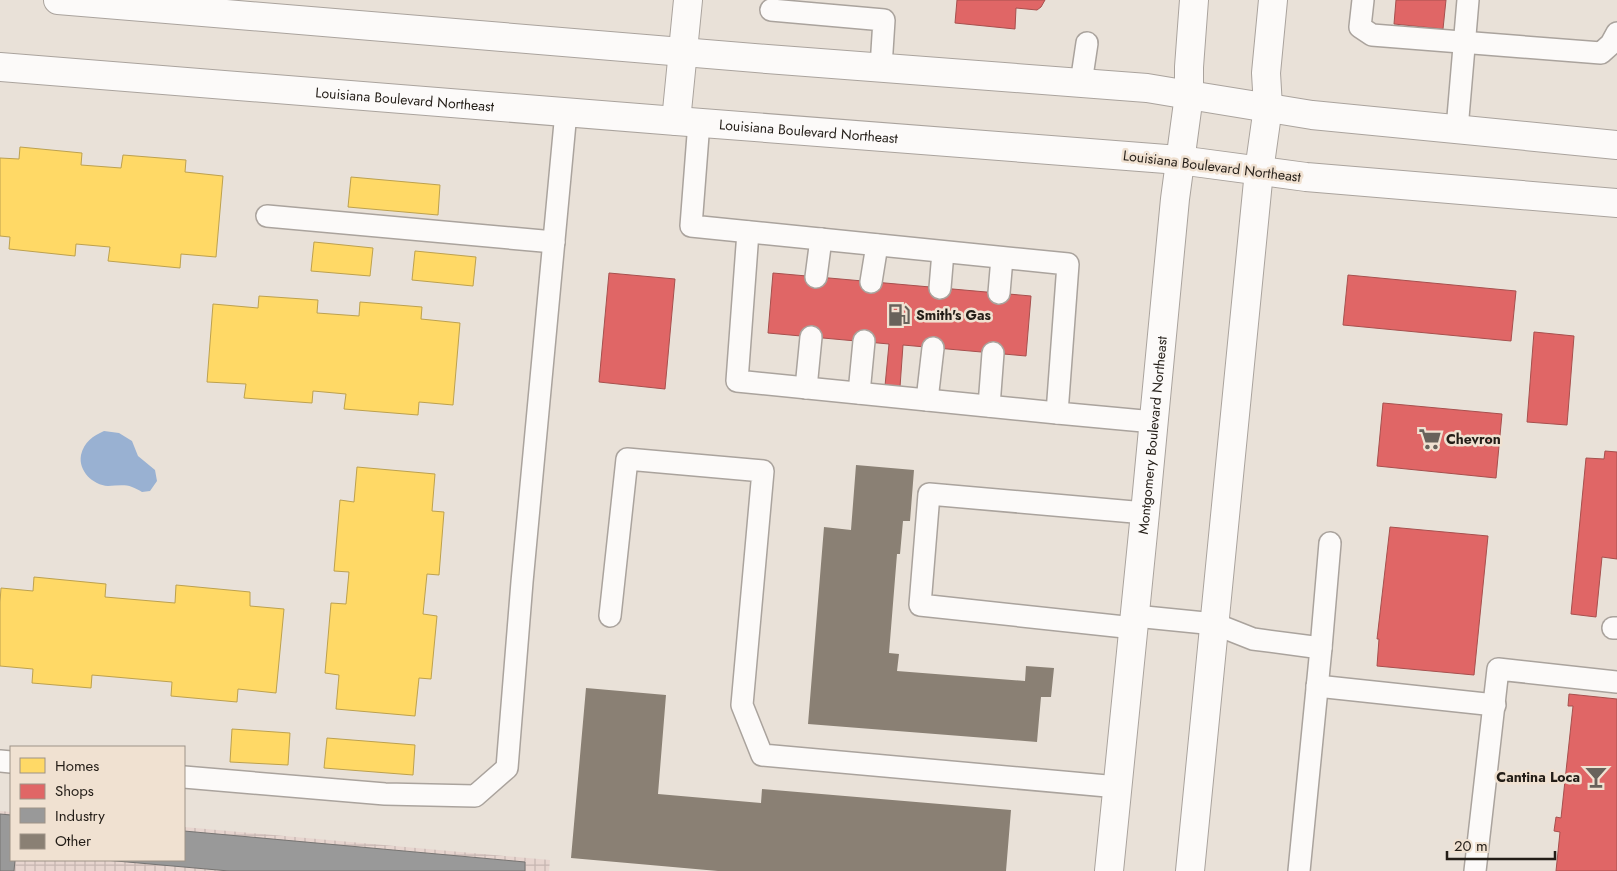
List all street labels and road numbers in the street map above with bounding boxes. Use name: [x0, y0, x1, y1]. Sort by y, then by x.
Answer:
street label: Louisiana Boulevard Northeast: [315, 82, 496, 116]
street label: Louisiana Boulevard Northeast: [718, 114, 899, 148]
street label: Louisiana Boulevard Northeast: [1122, 145, 1303, 187]
street label: Montgomery Boulevard Northeast: [1133, 334, 1172, 535]

